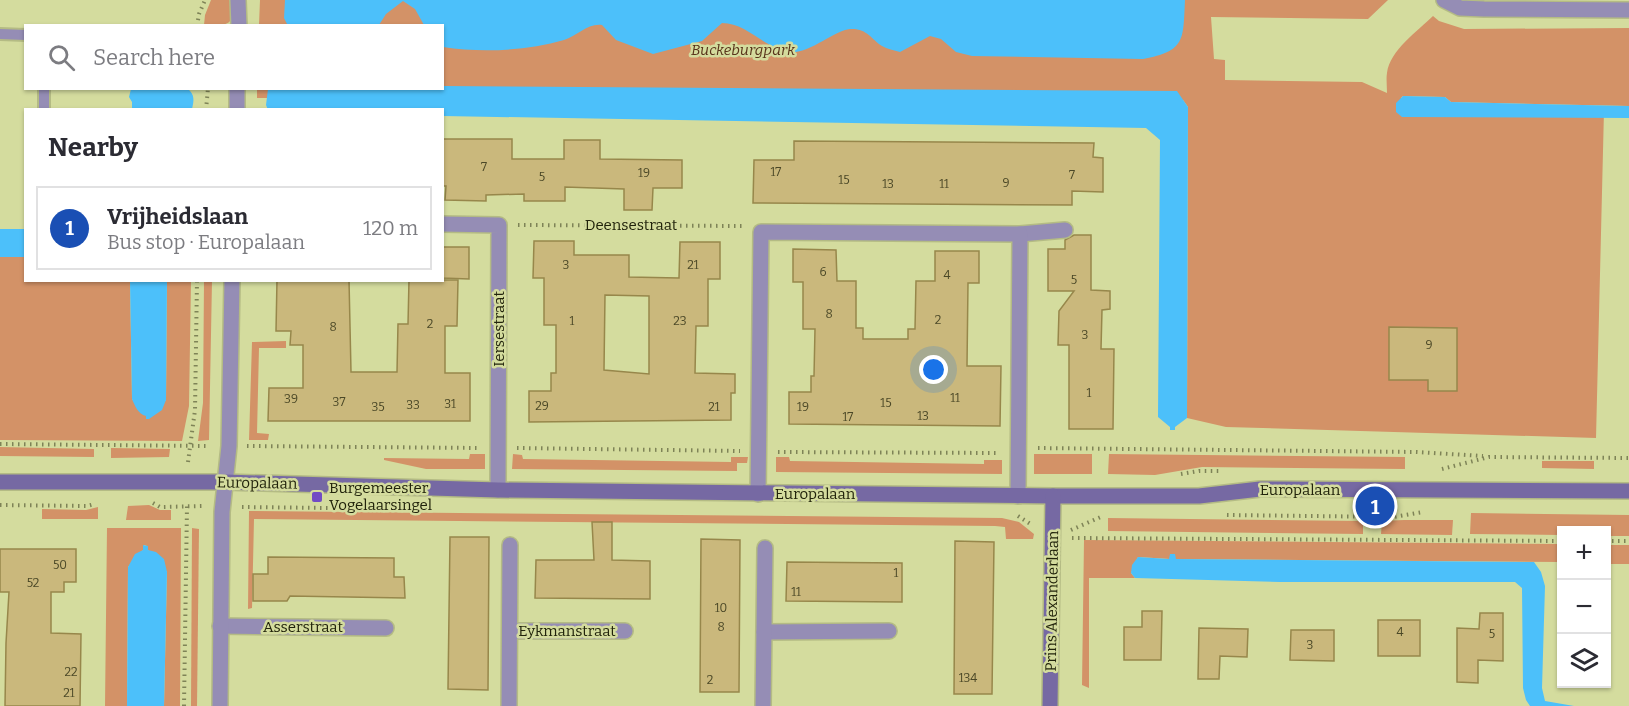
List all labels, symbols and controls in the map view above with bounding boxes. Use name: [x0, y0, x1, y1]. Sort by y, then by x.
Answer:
search box: [24, 24, 444, 90]
icon: search: [45, 41, 78, 74]
park label: Buckeburgpark: [691, 41, 796, 59]
text: Search here: [93, 44, 215, 71]
text: Nearby: [48, 132, 138, 163]
house number: 7: [481, 160, 487, 174]
house number: 17: [771, 165, 781, 179]
house number: 19: [638, 166, 650, 180]
house number: 7: [1069, 168, 1075, 182]
house number: 5: [539, 170, 545, 184]
house number: 15: [838, 173, 850, 187]
house number: 9: [1002, 176, 1010, 190]
house number: 13: [882, 177, 894, 191]
house number: 11: [939, 177, 949, 191]
text: Vrijheidslaan: [107, 203, 248, 230]
text: 1: [65, 216, 74, 240]
text: 120 m: [363, 216, 418, 240]
street label: Deensestraat: [585, 216, 678, 234]
text: Bus stop · Europalaan: [107, 230, 305, 254]
house number: 3: [563, 258, 570, 272]
house number: 21: [687, 258, 699, 272]
house number: 6: [819, 265, 827, 279]
house number: 4: [943, 268, 951, 282]
house number: 5: [1071, 273, 1077, 287]
street label: Iersestraat: [490, 291, 508, 367]
house number: 8: [825, 307, 833, 321]
house number: 2: [935, 313, 941, 327]
house number: 1: [570, 314, 575, 328]
house number: 23: [673, 314, 687, 328]
house number: 2: [427, 317, 433, 331]
house number: 8: [329, 320, 337, 334]
house number: 3: [1082, 328, 1089, 342]
house number: 9: [1425, 338, 1433, 352]
your location: [919, 355, 948, 384]
house number: 1: [1087, 386, 1092, 400]
house number: 11: [950, 391, 960, 405]
house number: 39: [284, 392, 298, 406]
house number: 37: [333, 395, 345, 409]
house number: 15: [880, 396, 892, 410]
house number: 31: [444, 397, 456, 411]
house number: 33: [406, 398, 420, 412]
house number: 29: [535, 399, 549, 413]
house number: 35: [371, 400, 385, 414]
house number: 21: [708, 400, 720, 414]
house number: 19: [797, 400, 809, 414]
house number: 13: [917, 409, 929, 423]
house number: 17: [843, 410, 853, 424]
street label: Europalaan: [217, 473, 298, 493]
place label: Burgemeester Vogelaarsingel: [329, 479, 432, 514]
street label: Europalaan: [1260, 481, 1341, 499]
pin: 1: [1356, 484, 1394, 528]
street label: Europalaan: [775, 485, 856, 503]
marker: Burgemeester Vogelaarsingel: [310, 490, 324, 504]
map controls: [1557, 526, 1611, 688]
button: +: [1557, 526, 1611, 580]
street label: Prins Alexanderlaan: [1042, 530, 1062, 672]
house number: 50: [53, 558, 67, 572]
house number: 1: [894, 566, 899, 580]
house number: 52: [27, 576, 39, 590]
button: −: [1557, 580, 1611, 634]
house number: 11: [791, 585, 801, 599]
house number: 10: [715, 601, 727, 615]
street label: Asserstraat: [263, 618, 344, 636]
house number: 8: [717, 620, 725, 634]
street label: Eykmanstraat: [518, 622, 616, 640]
house number: 4: [1396, 625, 1404, 639]
house number: 5: [1489, 627, 1495, 641]
button: layers: [1557, 634, 1611, 688]
house number: 3: [1307, 638, 1314, 652]
house number: 22: [64, 665, 78, 679]
house number: 134: [959, 671, 977, 685]
house number: 2: [707, 673, 713, 687]
house number: 21: [63, 686, 75, 700]

